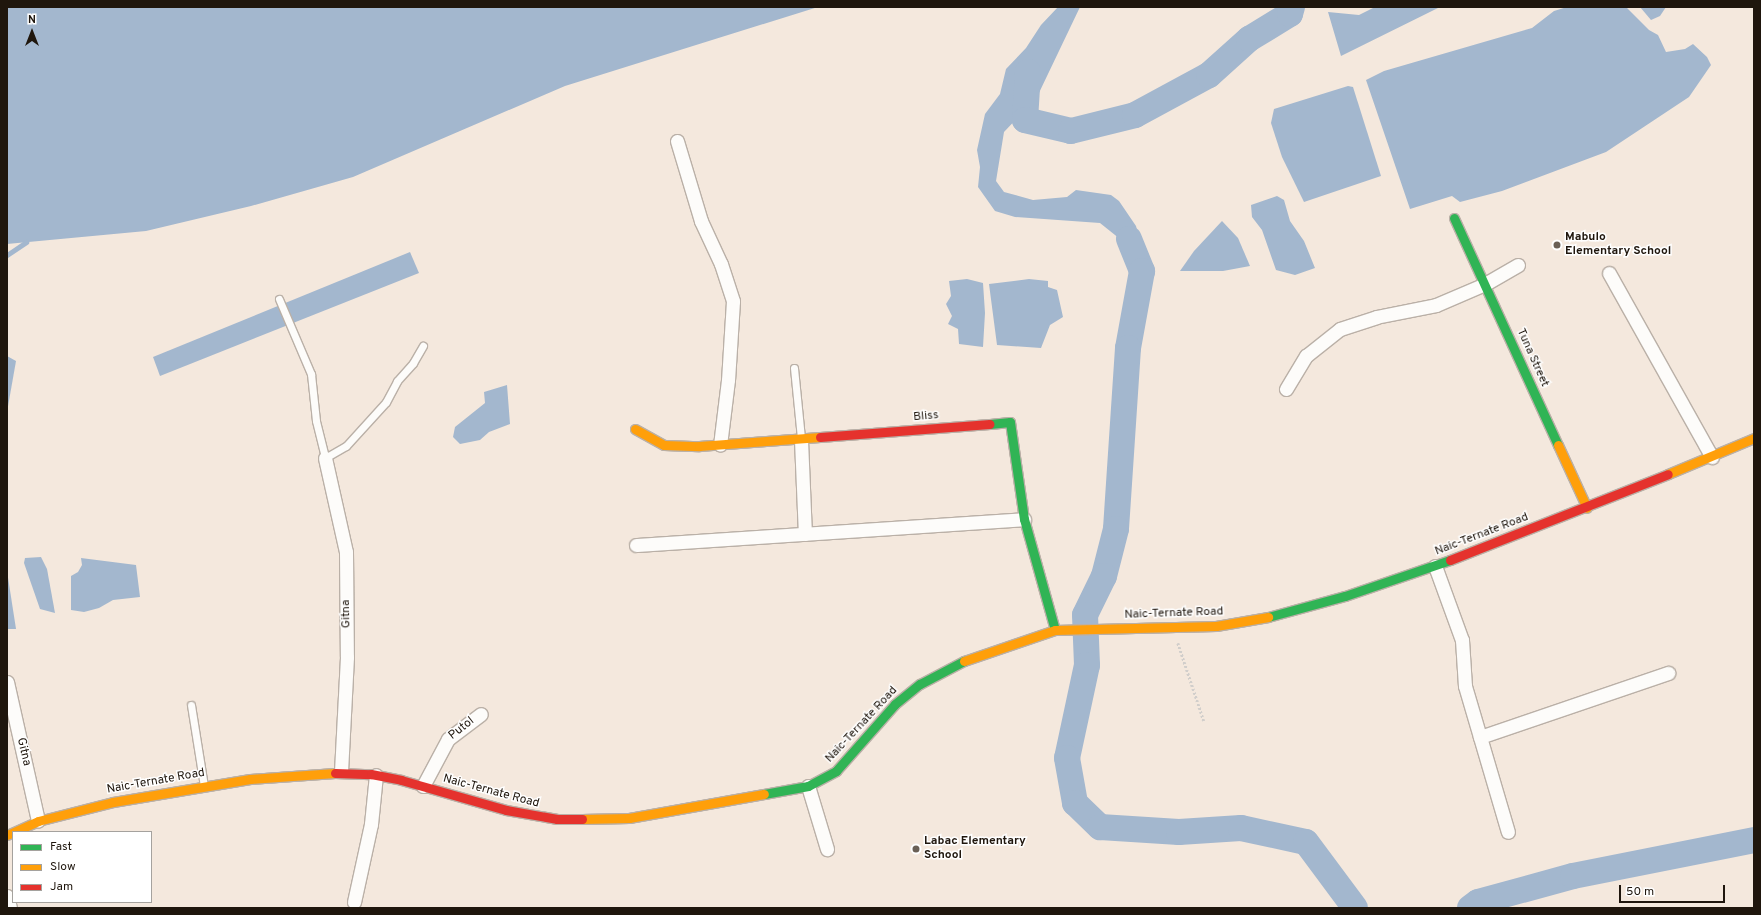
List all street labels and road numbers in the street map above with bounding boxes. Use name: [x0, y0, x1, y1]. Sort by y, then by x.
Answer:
street label: Tuna Street: [1513, 327, 1551, 389]
street label: Bliss: [913, 409, 939, 425]
street label: Naic-Ternate Road: [1433, 511, 1531, 559]
street label: Gitna: [340, 600, 354, 628]
street label: Naic-Ternate Road: [1124, 605, 1224, 623]
street label: Naic-Ternate Road: [823, 684, 901, 766]
street label: Putol: [446, 715, 478, 743]
street label: Gitna: [13, 737, 33, 767]
street label: Naic-Ternate Road: [106, 766, 206, 798]
street label: Naic-Ternate Road: [441, 772, 541, 812]

